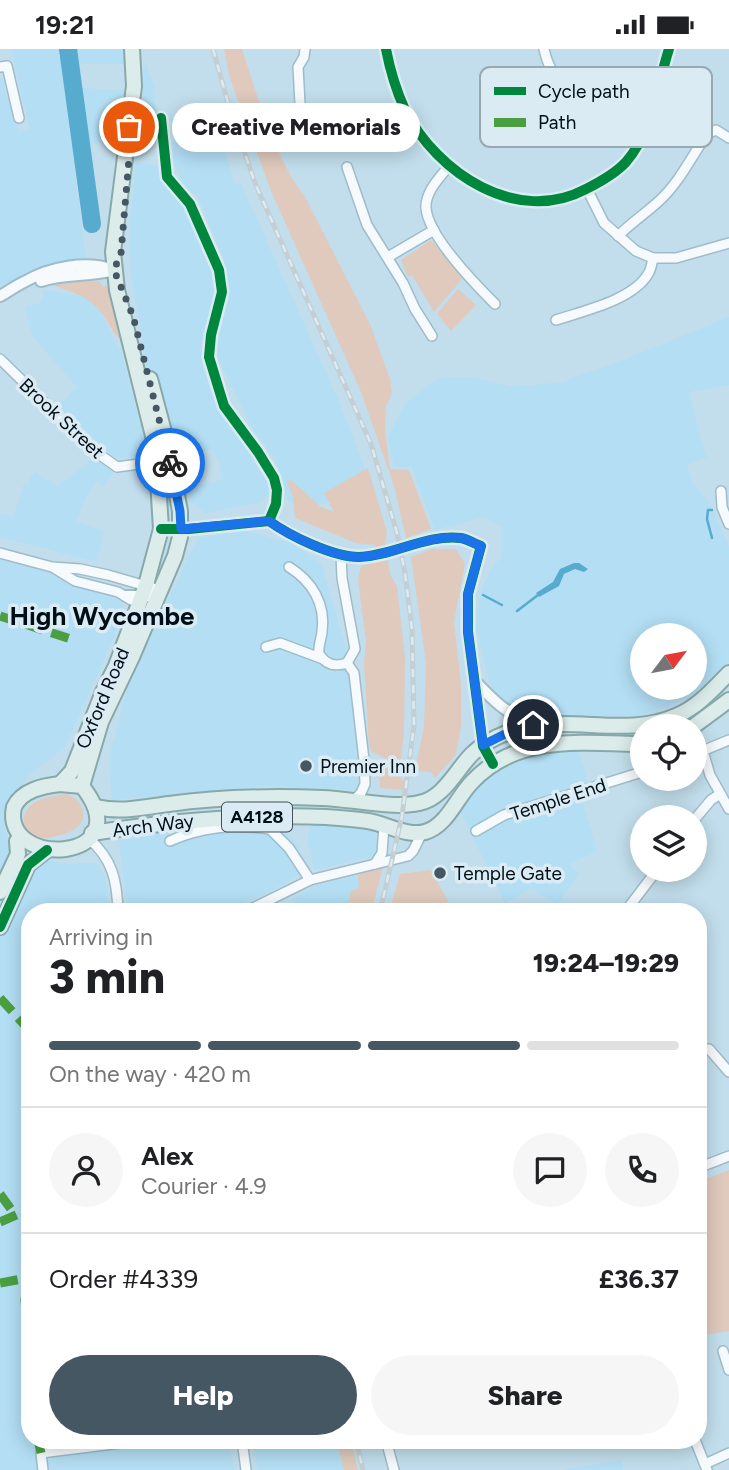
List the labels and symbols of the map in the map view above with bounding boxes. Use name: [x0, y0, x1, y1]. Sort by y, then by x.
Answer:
legend: [480, 67, 712, 147]
text: Cycle path: [538, 80, 630, 103]
pin: [99, 97, 159, 157]
callout: Creative Memorials: [171, 103, 420, 151]
text: Path: [538, 111, 576, 134]
street label: Brook Street: [15, 373, 109, 463]
courier: [135, 428, 205, 498]
district label: High Wycombe: [10, 600, 194, 632]
north arrow: [630, 623, 707, 700]
street label: Oxford Road: [71, 644, 134, 752]
pin: [503, 695, 563, 755]
place label: Premier Inn: [320, 755, 416, 778]
marker: Premier Inn: [298, 758, 314, 774]
street label: Temple End: [507, 773, 609, 826]
road number: A4128: [222, 803, 292, 831]
street label: Arch Way: [111, 809, 195, 842]
place label: Temple Gate: [454, 862, 562, 885]
marker: Temple Gate: [432, 865, 448, 881]

